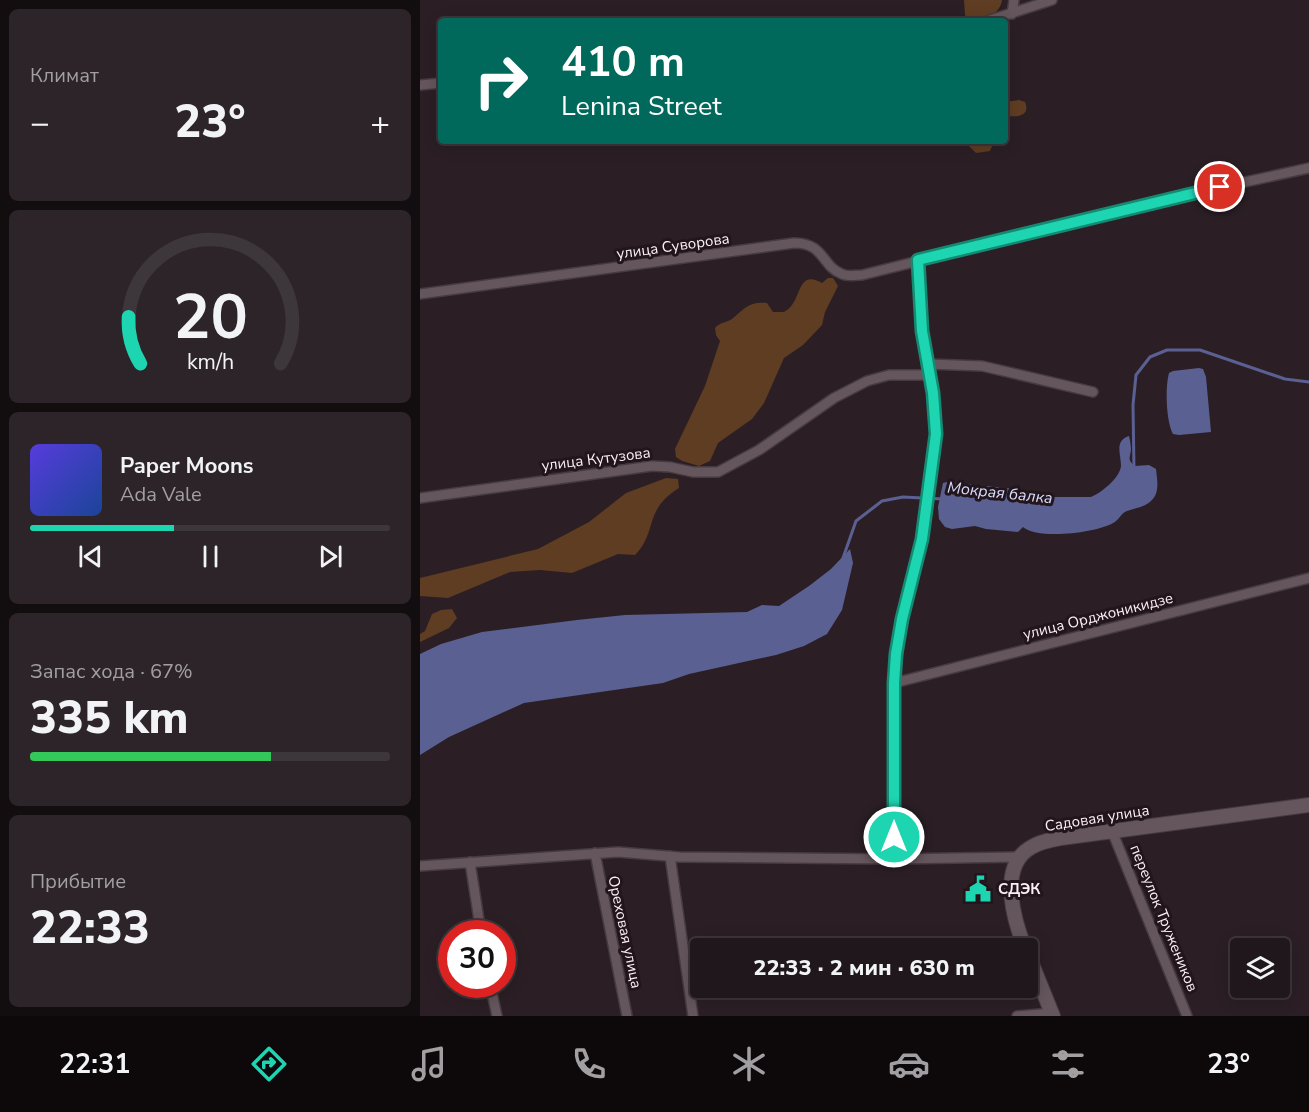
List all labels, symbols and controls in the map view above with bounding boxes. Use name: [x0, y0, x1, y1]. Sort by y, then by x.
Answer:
text: 410 m: [561, 34, 685, 91]
icon: right: [462, 42, 540, 120]
text: Климат: [30, 62, 99, 89]
text: Lenina Street: [561, 88, 722, 125]
text: 23°: [174, 92, 246, 153]
text: −: [30, 101, 50, 146]
text: +: [370, 101, 390, 146]
pin: [1194, 161, 1245, 212]
icon: arrive: [1203, 170, 1236, 203]
street label: улица Суворова: [615, 228, 731, 264]
text: 20: [173, 275, 247, 360]
text: km/h: [186, 347, 234, 377]
street label: улица Кутузова: [540, 442, 652, 476]
text: Paper Moons: [120, 451, 254, 481]
water label: Мокрая балка: [946, 477, 1054, 509]
text: Ada Vale: [120, 481, 202, 508]
icon: previous: [74, 540, 107, 573]
icon: pause: [194, 540, 227, 573]
icon: next: [314, 540, 347, 573]
street label: улица Орджоникидзе: [1021, 588, 1175, 644]
text: Запас хода · 67%: [30, 658, 193, 685]
text: 335 km: [30, 688, 189, 749]
street label: Садовая улица: [1043, 800, 1151, 836]
position arrow: [862, 805, 926, 869]
street label: переулок Тружеников: [1125, 842, 1203, 994]
text: Прибытие: [30, 868, 126, 895]
street label: Ореховая улица: [603, 874, 647, 990]
public building icon: СДЭК: [963, 874, 993, 904]
place label: СДЭК: [998, 879, 1041, 899]
text: 22:33: [30, 898, 150, 959]
speed limit sign: 30: [438, 920, 516, 998]
map controls: [1230, 938, 1290, 998]
button: layers: [1230, 938, 1290, 998]
text: 22:33 · 2 мин · 630 m: [753, 953, 975, 983]
icon: directions: [248, 1043, 290, 1085]
icon: music: [408, 1043, 450, 1085]
icon: phone: [568, 1043, 610, 1085]
icon: climate: [728, 1043, 770, 1085]
icon: car: [888, 1043, 930, 1085]
icon: filters: [1047, 1043, 1089, 1085]
text: 22:31: [59, 1046, 130, 1083]
text: 23°: [1207, 1046, 1250, 1083]

